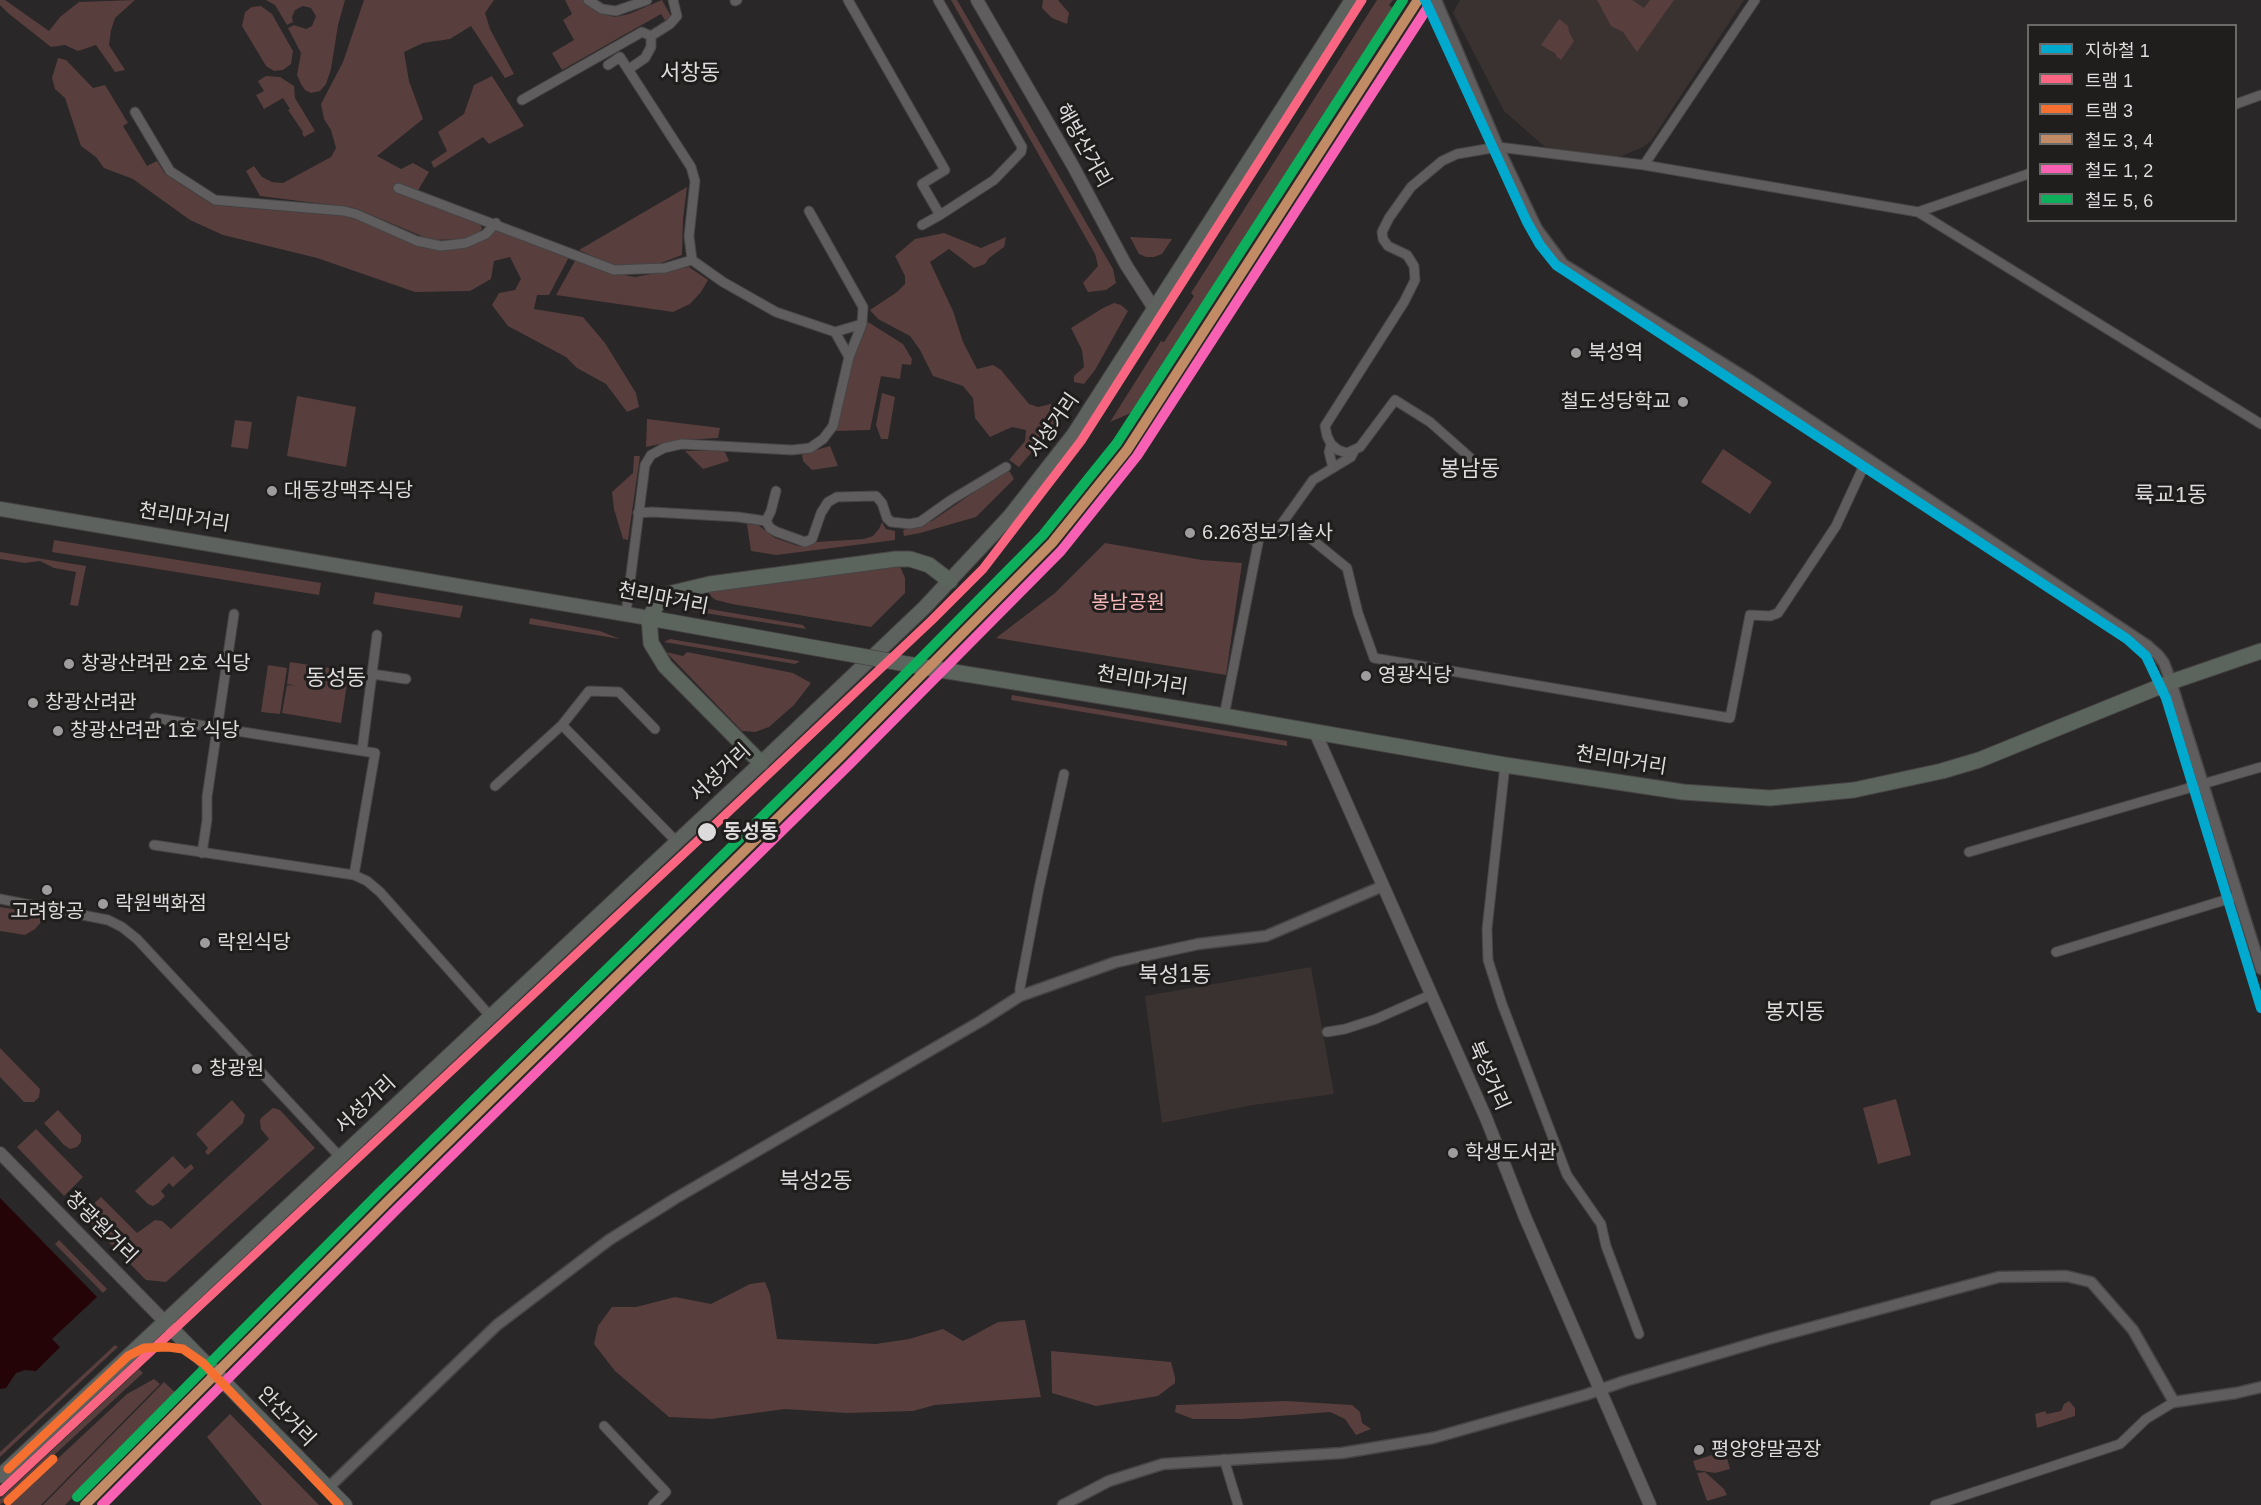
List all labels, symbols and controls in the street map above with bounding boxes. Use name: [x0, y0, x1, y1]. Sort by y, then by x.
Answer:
legend: [2027, 24, 2237, 222]
text: 지하철 1: [2085, 41, 2150, 61]
district label: 서창동: [660, 61, 720, 87]
text: 트램 1: [2085, 71, 2133, 91]
street label: 해방산거리: [1050, 100, 1116, 192]
text: 트램 3: [2085, 101, 2133, 121]
text: 철도 3, 4: [2085, 131, 2153, 151]
text: 철도 1, 2: [2085, 161, 2153, 181]
text: 철도 5, 6: [2085, 191, 2153, 211]
place label: 북성역: [1588, 341, 1643, 365]
marker: 북성역: [1569, 346, 1583, 360]
street label: 서성거리: [1023, 389, 1085, 463]
place label: 철도성당학교: [1561, 390, 1671, 414]
marker: 철도성당학교: [1676, 395, 1690, 409]
district label: 봉남동: [1440, 457, 1500, 483]
place label: 대동강맥주식당: [284, 479, 413, 503]
district label: 륙교1동: [2135, 483, 2207, 509]
marker: 대동강맥주식당: [265, 484, 279, 498]
street label: 천리마거리: [137, 499, 231, 537]
place label: 6.26정보기술사: [1202, 521, 1333, 545]
marker: 6.26정보기술사: [1183, 526, 1197, 540]
street label: 천리마거리: [616, 578, 710, 620]
park label: 봉남공원: [1091, 591, 1165, 615]
place label: 창광산려관 2호 식당: [81, 652, 250, 676]
marker: 창광산려관 2호 식당: [62, 657, 76, 671]
street label: 천리마거리: [1095, 662, 1189, 700]
place label: 영광식당: [1378, 664, 1452, 688]
district label: 동성동: [306, 666, 366, 692]
marker: 영광식당: [1359, 669, 1373, 683]
place label: 창광산려관: [45, 691, 137, 715]
marker: 창광산려관: [26, 696, 40, 710]
place label: 창광산려관 1호 식당: [70, 719, 239, 743]
marker: 창광산려관 1호 식당: [51, 724, 65, 738]
street label: 서성거리: [686, 739, 756, 807]
street label: 천리마거리: [1574, 742, 1668, 780]
place label: 동성동: [723, 820, 778, 844]
marker: 동성동: [696, 821, 718, 843]
marker: 고려항공: [40, 883, 54, 897]
place label: 락원백화점: [115, 892, 207, 916]
marker: 락원백화점: [96, 897, 110, 911]
place label: 고려항공: [10, 900, 84, 924]
place label: 락왼식당: [217, 931, 291, 955]
marker: 락왼식당: [198, 936, 212, 950]
district label: 북성1동: [1139, 963, 1211, 989]
district label: 봉지동: [1765, 1000, 1825, 1026]
street label: 북성거리: [1462, 1038, 1514, 1114]
place label: 창광원: [209, 1057, 264, 1081]
marker: 창광원: [190, 1062, 204, 1076]
street label: 서성거리: [331, 1071, 401, 1139]
place label: 학생도서관: [1465, 1141, 1557, 1165]
marker: 학생도서관: [1446, 1146, 1460, 1160]
district label: 북성2동: [780, 1169, 852, 1195]
street label: 창광원거리: [60, 1187, 142, 1269]
street label: 안산거리: [252, 1382, 320, 1452]
place label: 평양양말공장: [1711, 1438, 1821, 1462]
marker: 평양양말공장: [1692, 1443, 1706, 1457]

